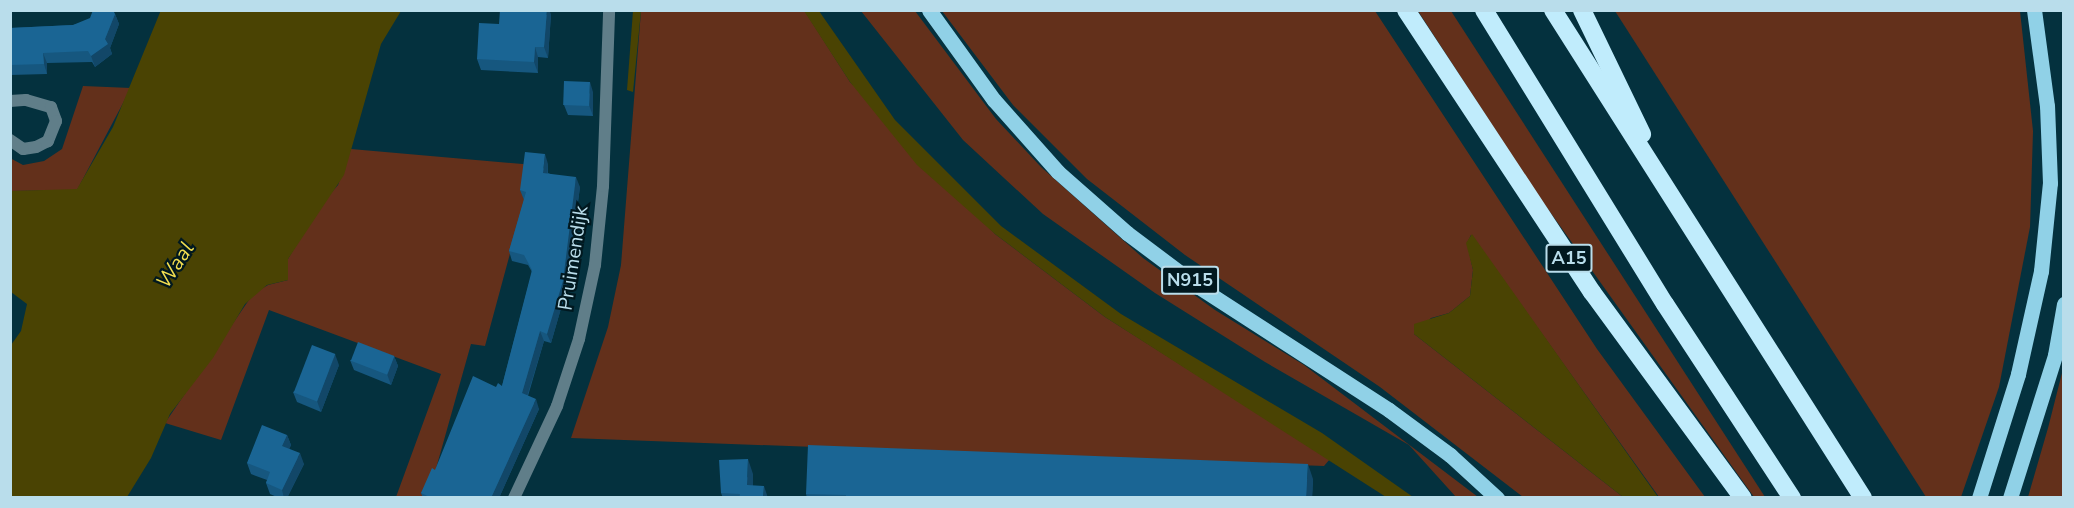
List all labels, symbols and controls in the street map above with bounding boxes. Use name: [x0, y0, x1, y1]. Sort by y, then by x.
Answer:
street label: Pruimendijk: [553, 204, 593, 312]
water label: Waal: [151, 237, 199, 293]
road number: A15: [1545, 243, 1593, 273]
road number: N915: [1160, 265, 1220, 295]

